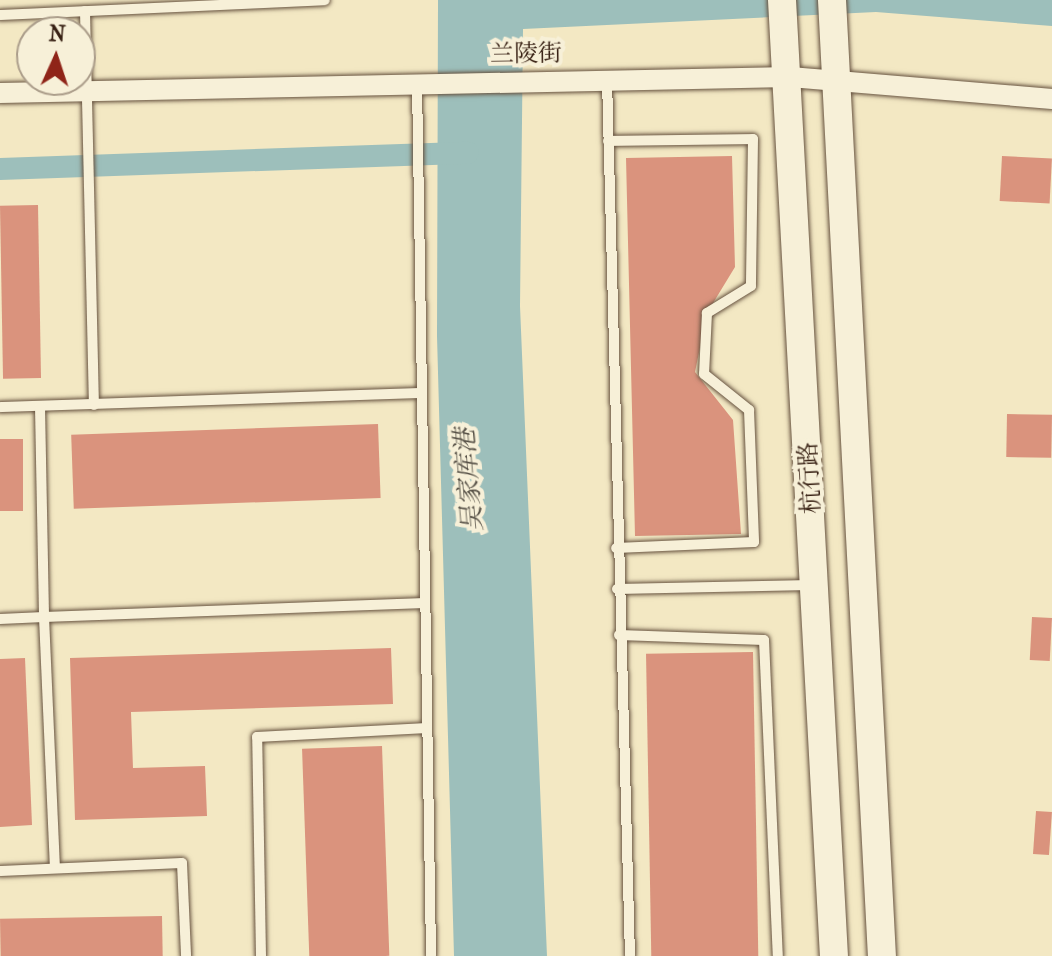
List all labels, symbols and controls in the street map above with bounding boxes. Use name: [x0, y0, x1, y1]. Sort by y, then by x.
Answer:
north arrow: [16, 16, 96, 96]
text: N: [48, 21, 66, 47]
street label: 兰陵街: [490, 39, 562, 69]
water label: 吴家库港: [449, 427, 489, 533]
street label: 杭行路: [794, 441, 826, 515]

